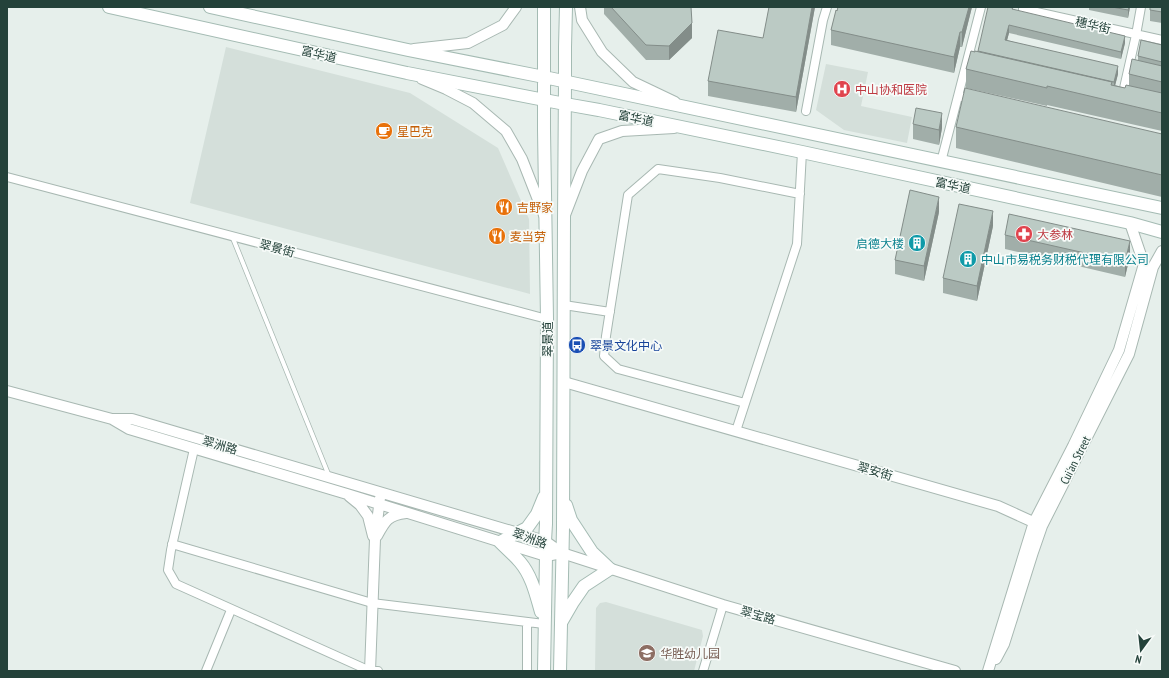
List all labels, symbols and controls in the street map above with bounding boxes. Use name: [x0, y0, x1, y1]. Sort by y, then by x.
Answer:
street label: 穗华街: [1074, 14, 1112, 36]
street label: 富华道: [300, 43, 338, 65]
hospital icon: 中山协和医院: [832, 79, 852, 99]
place label: 中山协和医院: [855, 82, 927, 97]
street label: 富华道: [617, 107, 655, 129]
cafe icon: 星巴克: [374, 121, 394, 141]
place label: 星巴克: [397, 124, 433, 139]
street label: 富华道: [934, 174, 972, 196]
restaurant icon: 吉野家: [494, 197, 514, 217]
place label: 吉野家: [517, 200, 553, 215]
pharmacy icon: 大参林: [1014, 224, 1034, 244]
restaurant icon: 麦当劳: [487, 226, 507, 246]
place label: 大参林: [1037, 227, 1073, 242]
place label: 麦当劳: [510, 229, 546, 244]
building icon: 启德大楼: [907, 233, 927, 253]
street label: 翠景街: [258, 236, 296, 260]
place label: 启德大楼: [856, 236, 904, 251]
building icon: 中山市易税务财税代理有限公司: [958, 249, 978, 269]
place label: 中山市易税务财税代理有限公司: [981, 252, 1149, 267]
street label: 翠景道: [540, 321, 555, 357]
bus stop icon: 翠景文化中心: [567, 335, 587, 355]
place label: 翠景文化中心: [590, 338, 662, 353]
street label: 翠洲路: [201, 433, 239, 457]
street label: Cui'an Street: [1056, 433, 1094, 487]
street label: 翠安街: [856, 459, 894, 483]
street label: 翠洲路: [511, 525, 549, 551]
street label: 翠宝路: [739, 603, 777, 627]
north arrow: [1121, 630, 1161, 670]
school or university icon: 华胜幼儿园: [637, 643, 657, 663]
place label: 华胜幼儿园: [660, 646, 720, 661]
text: N: [1134, 652, 1143, 667]

